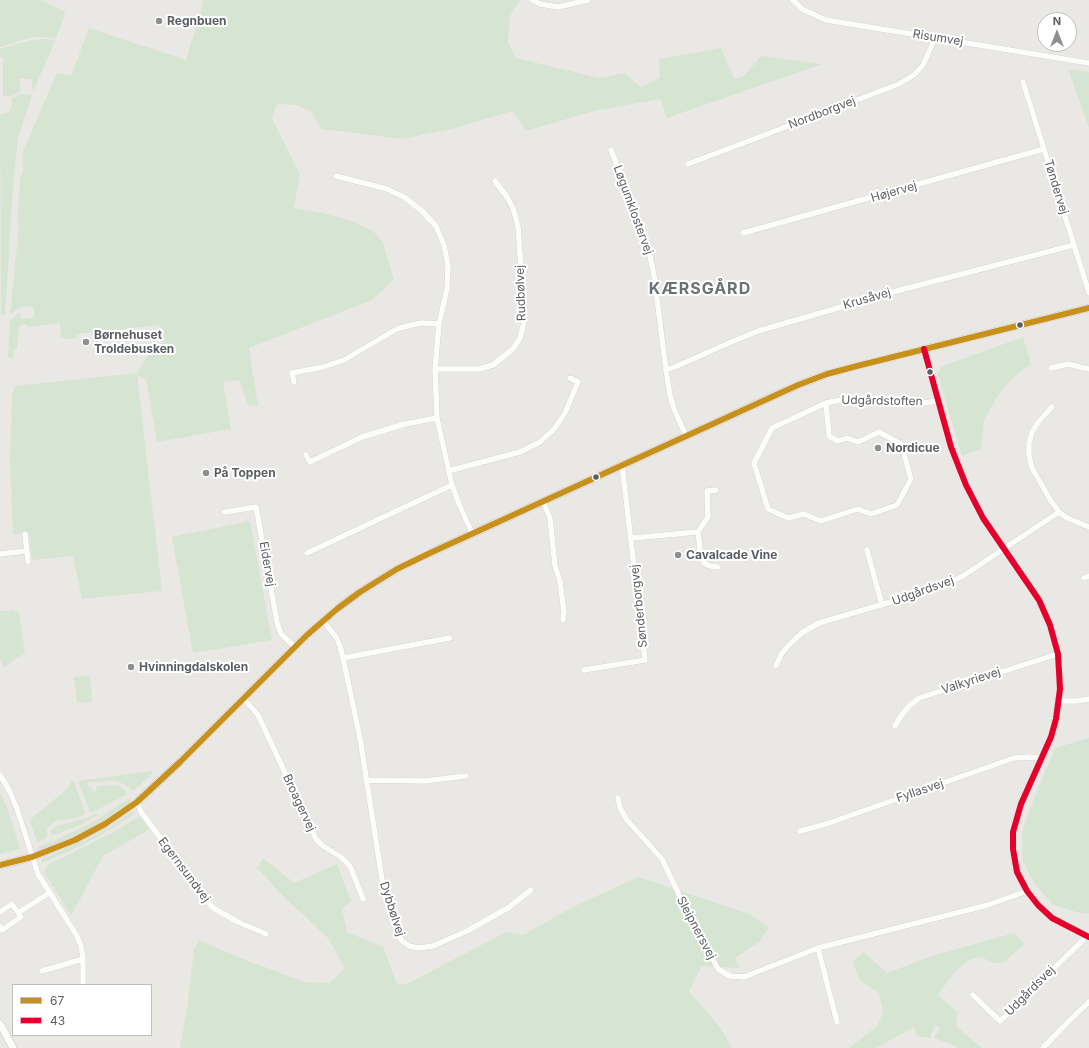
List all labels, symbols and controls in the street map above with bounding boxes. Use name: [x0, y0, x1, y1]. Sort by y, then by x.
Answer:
north arrow: [1037, 12, 1077, 52]
place label: Regnbuen: [167, 14, 227, 28]
text: N: [1053, 14, 1061, 28]
marker: Regnbuen: [154, 16, 164, 26]
street label: Risumvej: [912, 27, 964, 49]
street label: Nordborgvej: [786, 94, 858, 132]
street label: Tøndervej: [1041, 158, 1071, 216]
street label: Løgumklostervej: [610, 163, 656, 257]
street label: Højervej: [869, 179, 919, 205]
street label: Rudbølvej: [513, 265, 529, 321]
district label: KÆRSGÅRD: [649, 279, 751, 299]
street label: Krusåvej: [841, 285, 893, 313]
unlabelled marker: [1015, 320, 1025, 330]
place label: Børnehuset Troldebusken: [94, 328, 174, 356]
marker: Børnehuset Troldebusken: [81, 337, 91, 347]
unlabelled marker: [925, 367, 935, 377]
street label: Udgårdstoften: [841, 393, 923, 409]
place label: Nordicue: [886, 441, 940, 455]
marker: Nordicue: [873, 443, 883, 453]
place label: På Toppen: [214, 466, 276, 480]
marker: På Toppen: [201, 468, 211, 478]
unlabelled marker: [591, 472, 601, 482]
street label: Eidervej: [256, 540, 278, 588]
place label: Cavalcade Vine: [686, 548, 777, 562]
marker: Cavalcade Vine: [673, 550, 683, 560]
street label: Sønderborgvej: [627, 564, 651, 648]
street label: Udgårdsvej: [890, 573, 956, 609]
place label: Hvinningdalskolen: [139, 660, 248, 674]
marker: Hvinningdalskolen: [126, 662, 136, 672]
street label: Valkyrievej: [940, 665, 1002, 697]
street label: Broagervej: [279, 772, 319, 834]
street label: Fyllasvej: [895, 776, 945, 806]
street label: Egernsundvej: [155, 835, 213, 905]
street label: Dybbølvej: [376, 880, 408, 938]
street label: Sleipnersvej: [673, 894, 719, 962]
street label: Udgårdsvej: [1002, 963, 1058, 1019]
legend: [12, 984, 152, 1036]
text: 67: [50, 993, 64, 1008]
text: 43: [50, 1013, 65, 1028]

